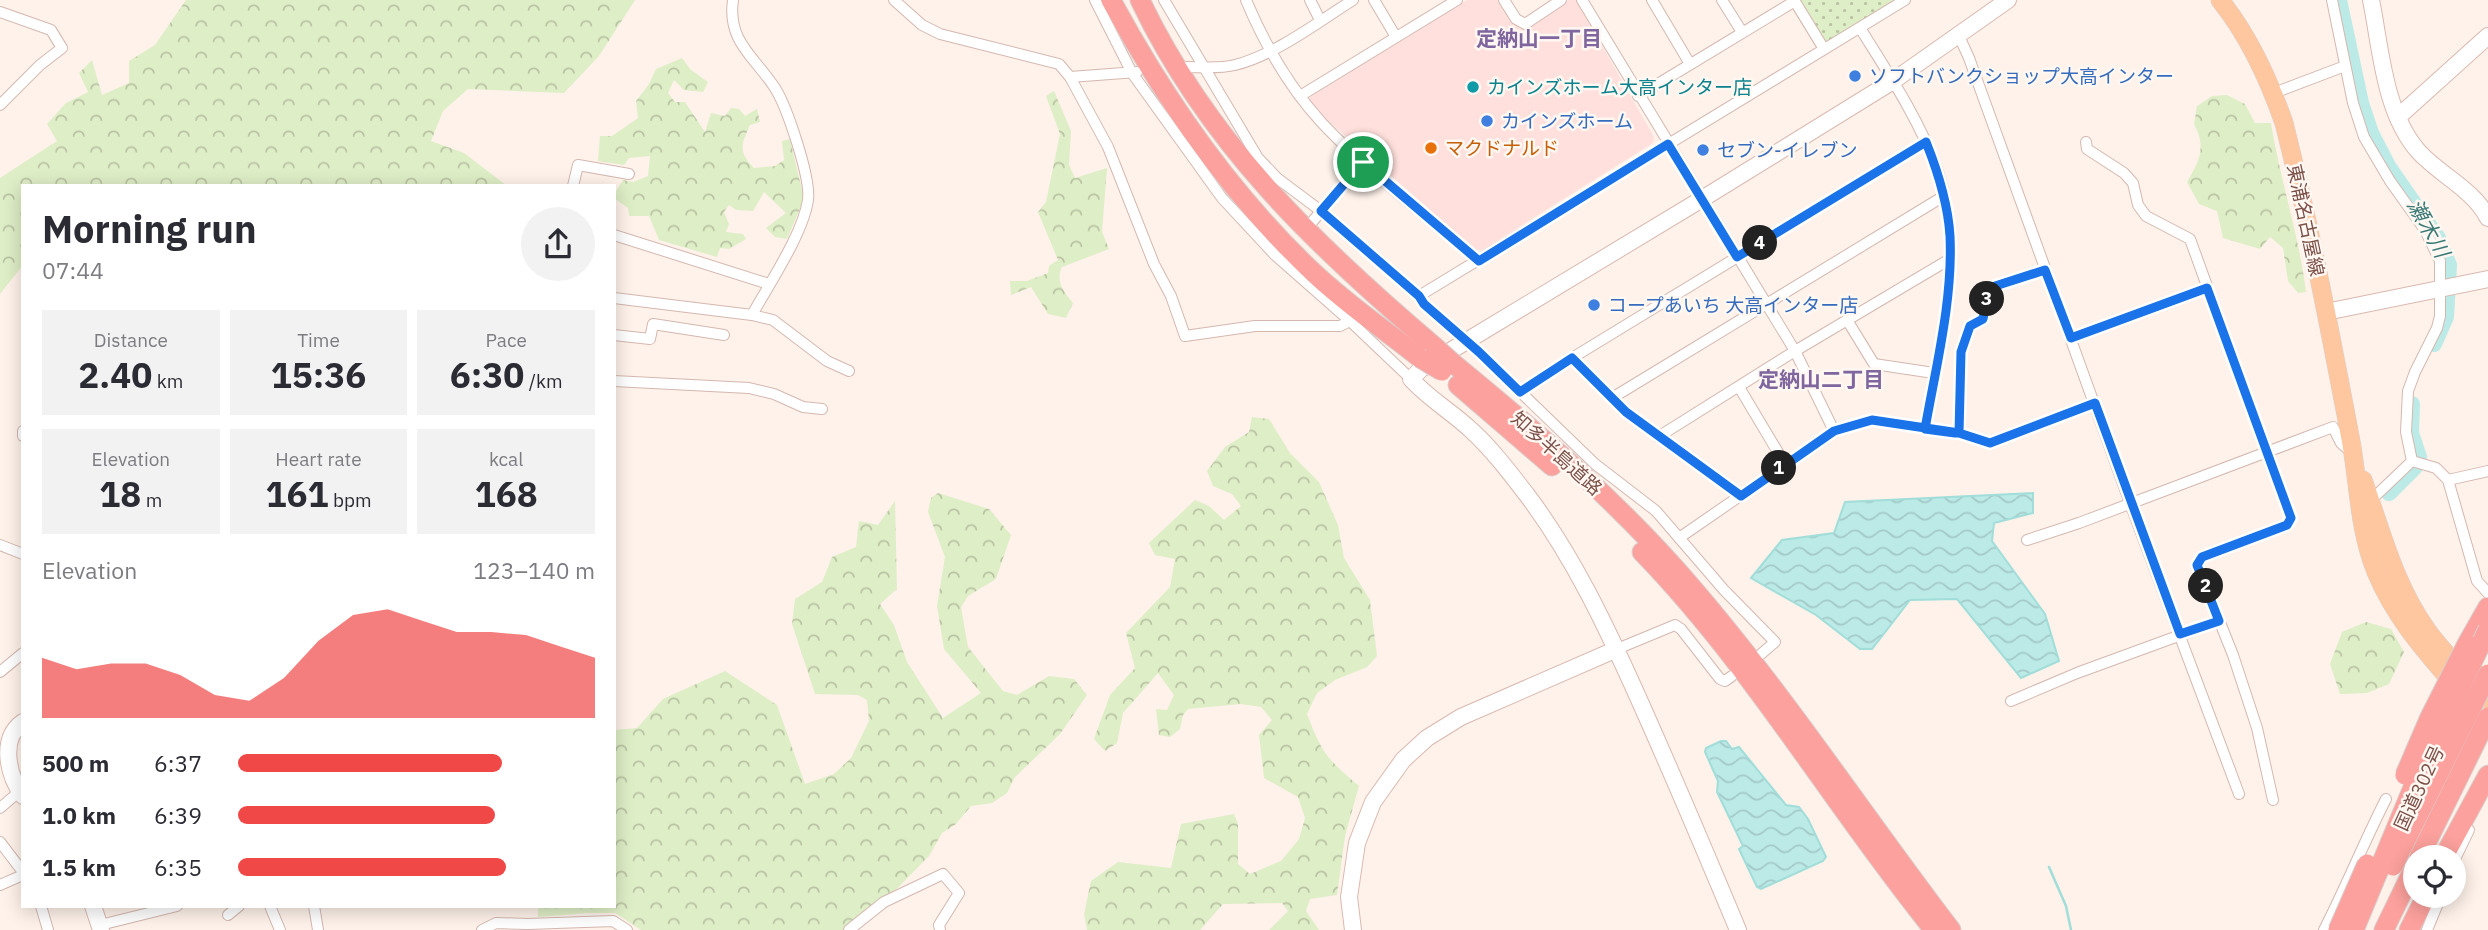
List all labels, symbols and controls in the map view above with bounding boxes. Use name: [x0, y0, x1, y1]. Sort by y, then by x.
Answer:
district label: 定納山一丁目: [1476, 24, 1602, 52]
place label: ソフトバンクショップ大高インター: [1869, 64, 2174, 88]
marker: ソフトバンクショップ大高インター: [1847, 68, 1863, 84]
place label: カインズホーム大高インター店: [1487, 75, 1752, 99]
marker: カインズホーム大高インター店: [1465, 79, 1481, 95]
place label: カインズホーム: [1501, 109, 1633, 133]
marker: カインズホーム: [1479, 113, 1495, 129]
pin: [1333, 132, 1393, 192]
place label: マクドナルド: [1445, 136, 1559, 160]
place label: セブン-イレブン: [1717, 138, 1858, 162]
marker: マクドナルド: [1423, 140, 1439, 156]
marker: セブン-イレブン: [1695, 142, 1711, 158]
icon: arrive: [1344, 143, 1382, 181]
street label: 東浦名古屋線: [2282, 162, 2330, 278]
water label: 瀬木川: [2401, 194, 2457, 264]
text: Morning run: [42, 204, 257, 253]
button: share: [521, 207, 595, 281]
pin: 4: [1742, 226, 1778, 260]
text: 4: [1754, 230, 1765, 254]
text: 07:44: [42, 255, 104, 285]
pin: 3: [1969, 282, 2004, 316]
text: 3: [1981, 286, 1992, 310]
place label: コープあいち 大高インター店: [1608, 293, 1858, 317]
marker: コープあいち 大高インター店: [1586, 297, 1602, 313]
text: Distance: [94, 328, 168, 352]
text: Time: [297, 328, 340, 352]
text: Pace: [485, 328, 527, 352]
text: 2.40: [78, 352, 152, 398]
text: 15:36: [271, 352, 366, 398]
text: 6:30: [450, 352, 524, 398]
district label: 定納山二丁目: [1758, 365, 1884, 393]
text: km: [152, 369, 183, 393]
text: /km: [524, 369, 563, 393]
street label: 知多半島道路: [1507, 406, 1607, 500]
text: Elevation: [91, 447, 170, 471]
text: Heart rate: [275, 447, 362, 471]
text: kcal: [489, 447, 523, 471]
pin: 1: [1762, 450, 1796, 486]
text: 1: [1773, 455, 1784, 479]
text: 18: [99, 471, 141, 517]
text: 161: [265, 471, 328, 517]
text: 168: [475, 471, 538, 517]
text: m: [141, 488, 162, 512]
text: bpm: [328, 488, 372, 512]
text: Elevation: [42, 555, 137, 585]
text: 123–140 m: [473, 555, 595, 585]
pin: 2: [2188, 568, 2224, 604]
text: 2: [2200, 573, 2211, 597]
street label: 国道302号: [2389, 742, 2449, 834]
text: 500 m: [42, 748, 109, 778]
text: 6:37: [154, 748, 202, 778]
text: 1.0 km: [42, 800, 116, 830]
text: 6:39: [154, 800, 202, 830]
map controls: [2403, 845, 2466, 908]
button: locate: [2403, 845, 2466, 908]
text: 1.5 km: [42, 852, 116, 882]
text: 6:35: [154, 852, 202, 882]

